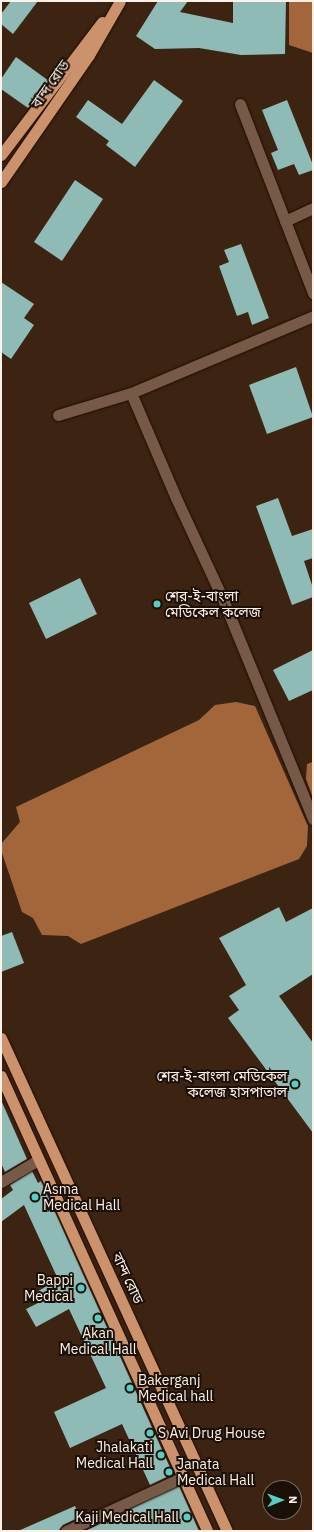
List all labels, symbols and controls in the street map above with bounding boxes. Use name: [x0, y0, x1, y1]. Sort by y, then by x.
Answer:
street label: বান্দ রোড: [28, 57, 72, 111]
place label: শের-ই-বাংলা মেডিকেল কলেজ: [165, 588, 261, 620]
marker: শের-ই-বাংলা মেডিকেল কলেজ: [152, 599, 162, 609]
place label: শের-ই-বাংলা মেডিকেল কলেজ হাসপাতাল: [157, 1068, 287, 1100]
marker: শের-ই-বাংলা মেডিকেল কলেজ হাসপাতাল: [290, 1079, 300, 1089]
place label: Asma Medical Hall: [43, 1181, 120, 1214]
marker: Asma Medical Hall: [30, 1192, 40, 1202]
street label: বান্দ রোড: [109, 1250, 147, 1306]
place label: Bappi Medical: [24, 1272, 73, 1304]
marker: Bappi Medical: [76, 1283, 86, 1293]
marker: Akan Medical Hall: [93, 1313, 103, 1323]
place label: Akan Medical Hall: [59, 1325, 137, 1358]
place label: Bakerganj Medical hall: [138, 1372, 213, 1404]
marker: Bakerganj Medical hall: [125, 1383, 135, 1393]
place label: S Avi Drug House: [158, 1425, 265, 1441]
marker: S Avi Drug House: [145, 1428, 155, 1438]
place label: Jhalakati Medical Hall: [76, 1439, 153, 1472]
marker: Jhalakati Medical Hall: [156, 1450, 166, 1460]
place label: Janata Medical Hall: [177, 1456, 254, 1488]
marker: Janata Medical Hall: [164, 1467, 174, 1477]
north arrow: [262, 1480, 302, 1520]
text: N: [286, 1496, 300, 1504]
place label: Kaji Medical Hall: [75, 1509, 179, 1525]
marker: Kaji Medical Hall: [182, 1512, 192, 1522]

